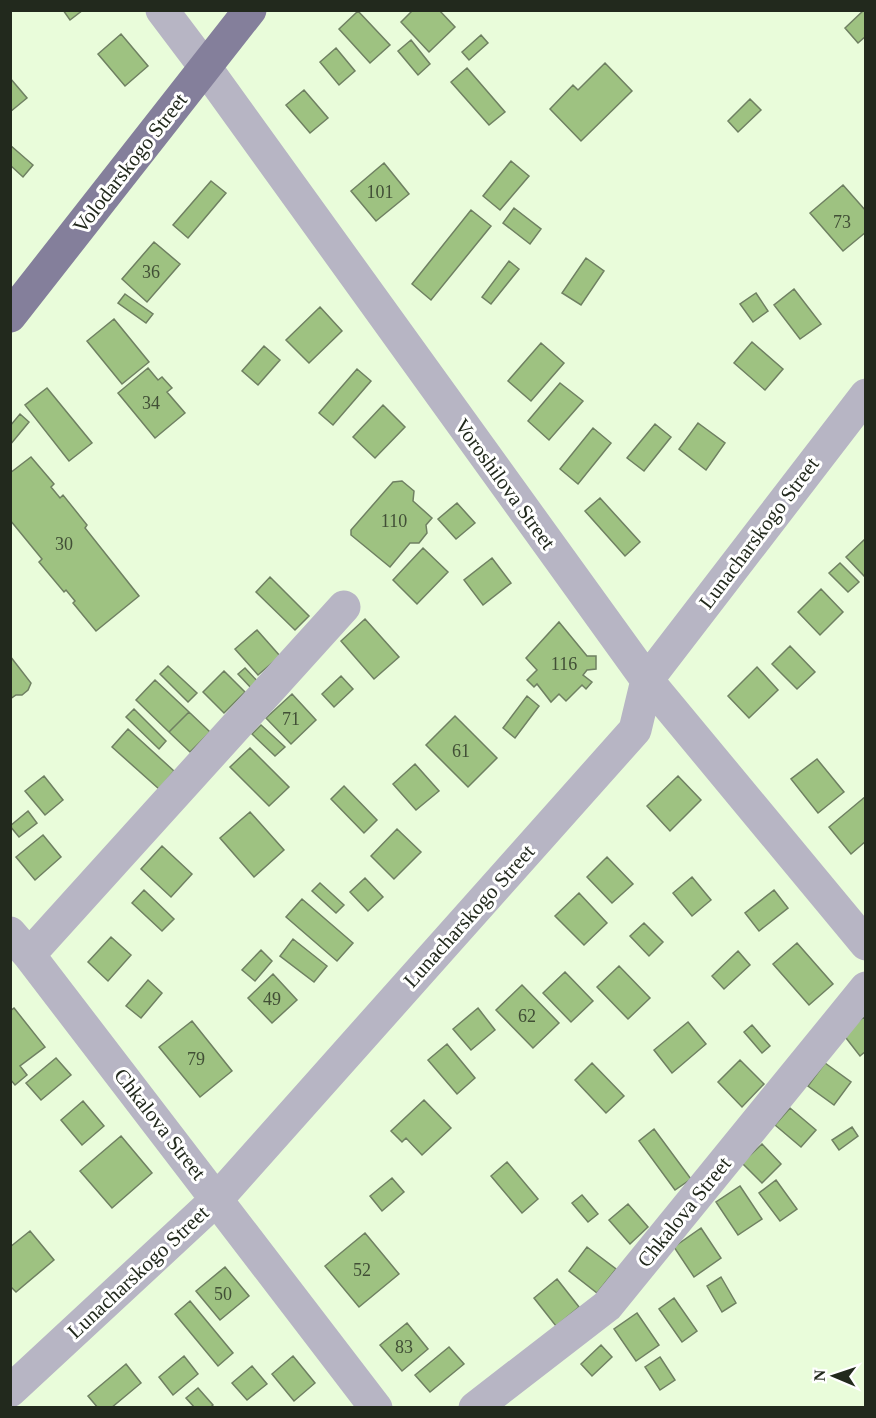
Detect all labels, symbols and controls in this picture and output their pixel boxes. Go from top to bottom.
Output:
street label: Volodarskogo Street [68,88,192,238]
house number: 101 [367,182,394,202]
house number: 73 [833,212,851,232]
house number: 36 [142,262,160,282]
house number: 34 [142,393,160,413]
street label: Voroshilova Street [450,414,560,554]
street label: Lunacharskogo Street [694,452,824,614]
house number: 110 [381,511,407,531]
house number: 30 [55,534,73,554]
house number: 116 [551,654,577,674]
house number: 71 [282,709,300,729]
house number: 61 [452,741,470,761]
street label: Lunacharskogo Street [399,840,539,992]
house number: 49 [263,989,281,1009]
house number: 62 [518,1006,536,1026]
house number: 79 [187,1049,205,1069]
street label: Chkalova Street [109,1064,211,1185]
street label: Chkalova Street [632,1152,736,1272]
street label: Lunacharskogo Street [63,1200,213,1343]
house number: 52 [353,1260,371,1280]
house number: 50 [214,1284,232,1304]
house number: 83 [395,1337,413,1357]
north arrow [804,1346,864,1406]
text: N [811,1369,828,1382]

